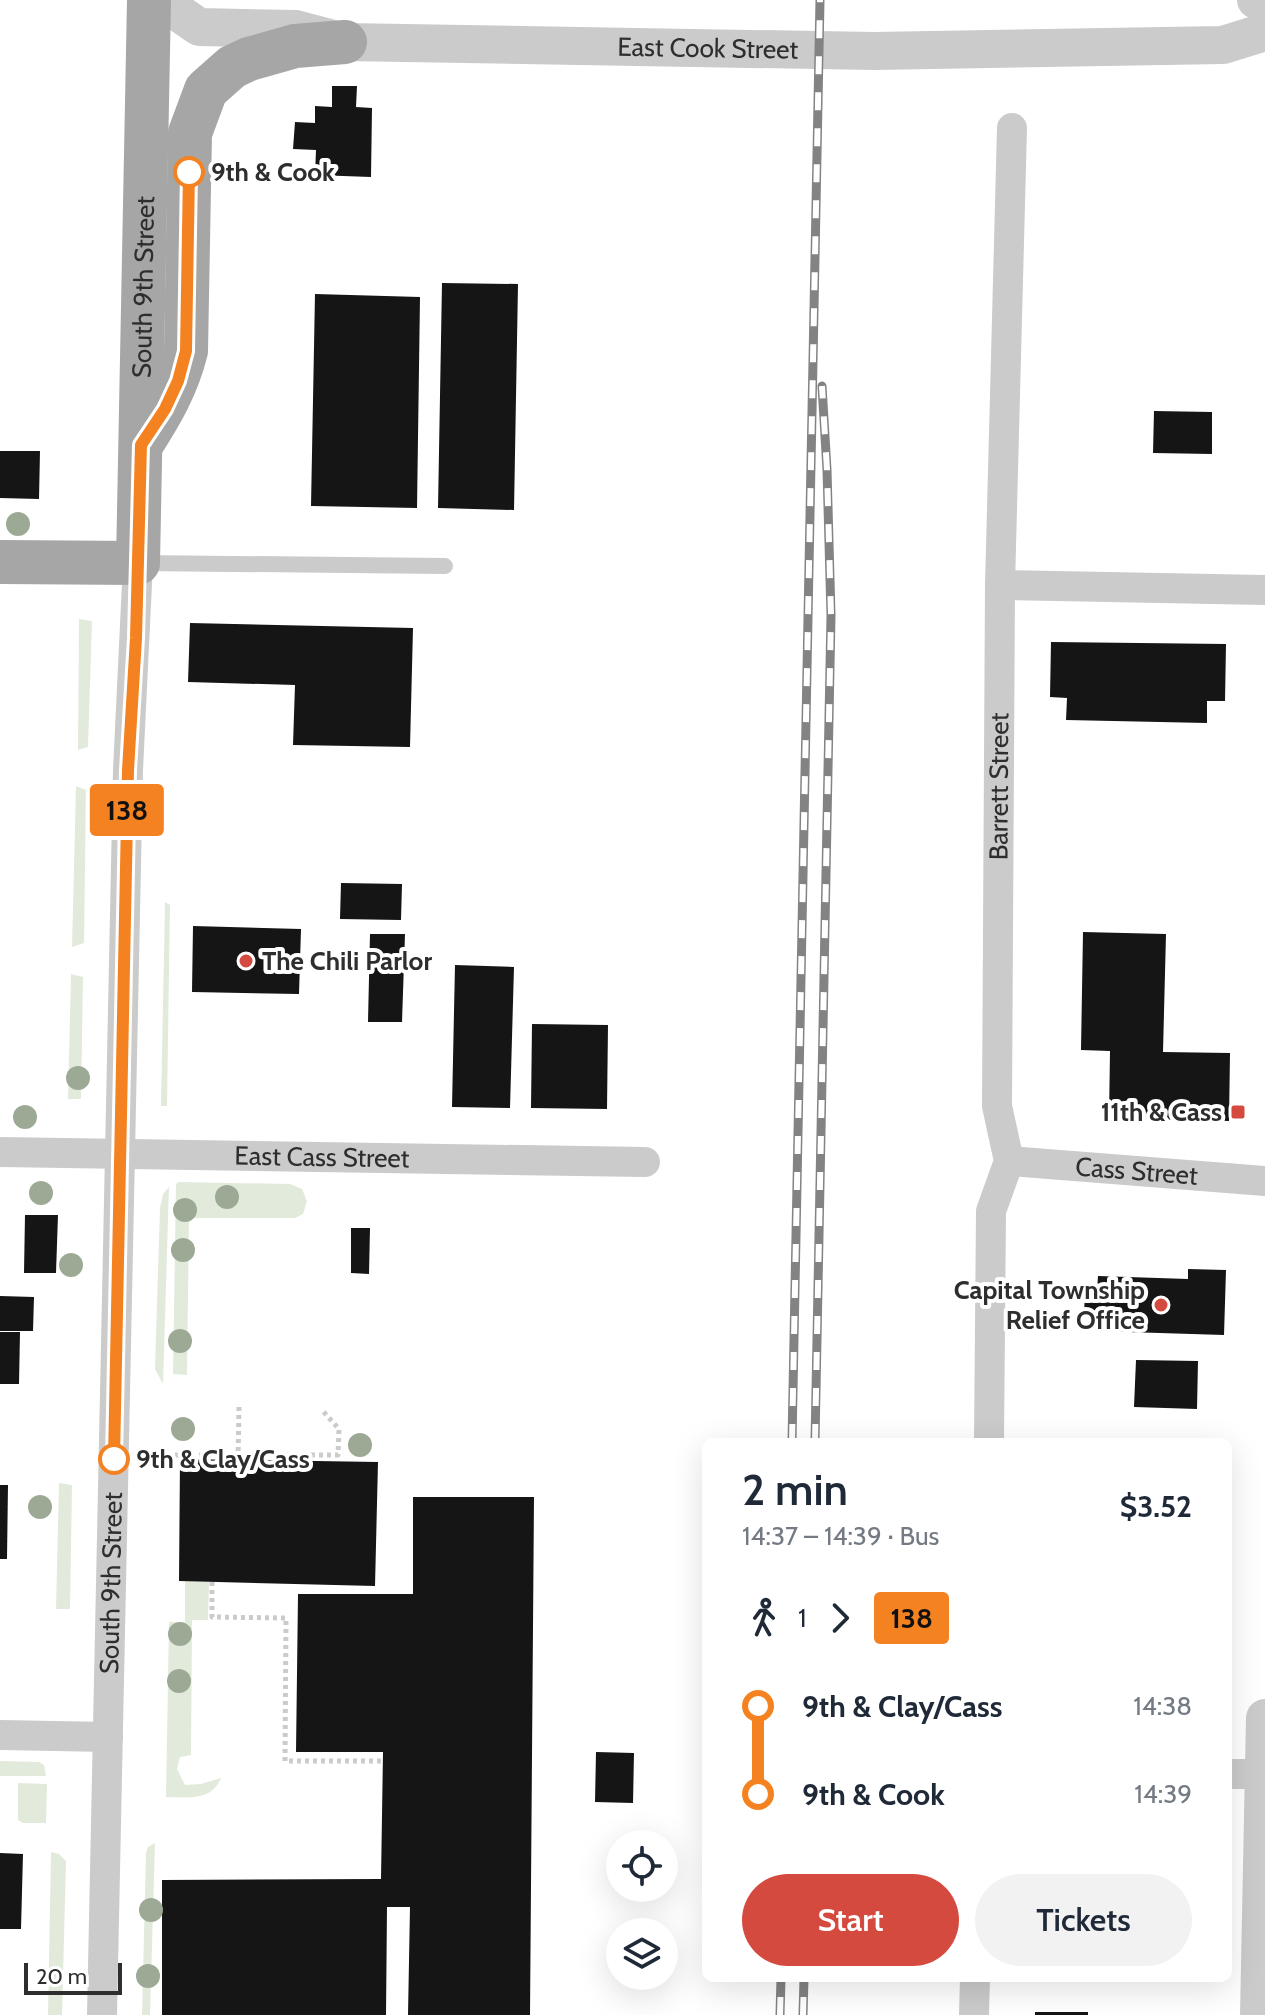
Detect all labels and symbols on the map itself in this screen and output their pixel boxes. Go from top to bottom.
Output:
street label: East Cook Street [617,31,799,66]
place label: 9th & Cook [211,156,335,188]
marker: 9th & Cook [174,157,204,187]
street label: South 9th Street [126,195,161,378]
street label: Barrett Street [982,712,1015,860]
line badge: 138 [81,784,173,836]
place label: The Chili Parlor [262,945,432,977]
marker: The Chili Parlor [237,952,255,970]
place label: 11th & Cass [1101,1096,1222,1128]
marker: 11th & Cass [1229,1103,1247,1121]
street label: East Cass Street [234,1140,410,1174]
street label: Cass Street [1074,1150,1199,1192]
place label: Capital Township Relief Office [954,1274,1145,1336]
marker: Capital Township Relief Office [1152,1296,1170,1314]
place label: 9th & Clay/Cass [136,1443,310,1475]
marker: 9th & Clay/Cass [99,1444,129,1474]
street label: South 9th Street [93,1491,129,1675]
scale bar [24,1959,122,1995]

